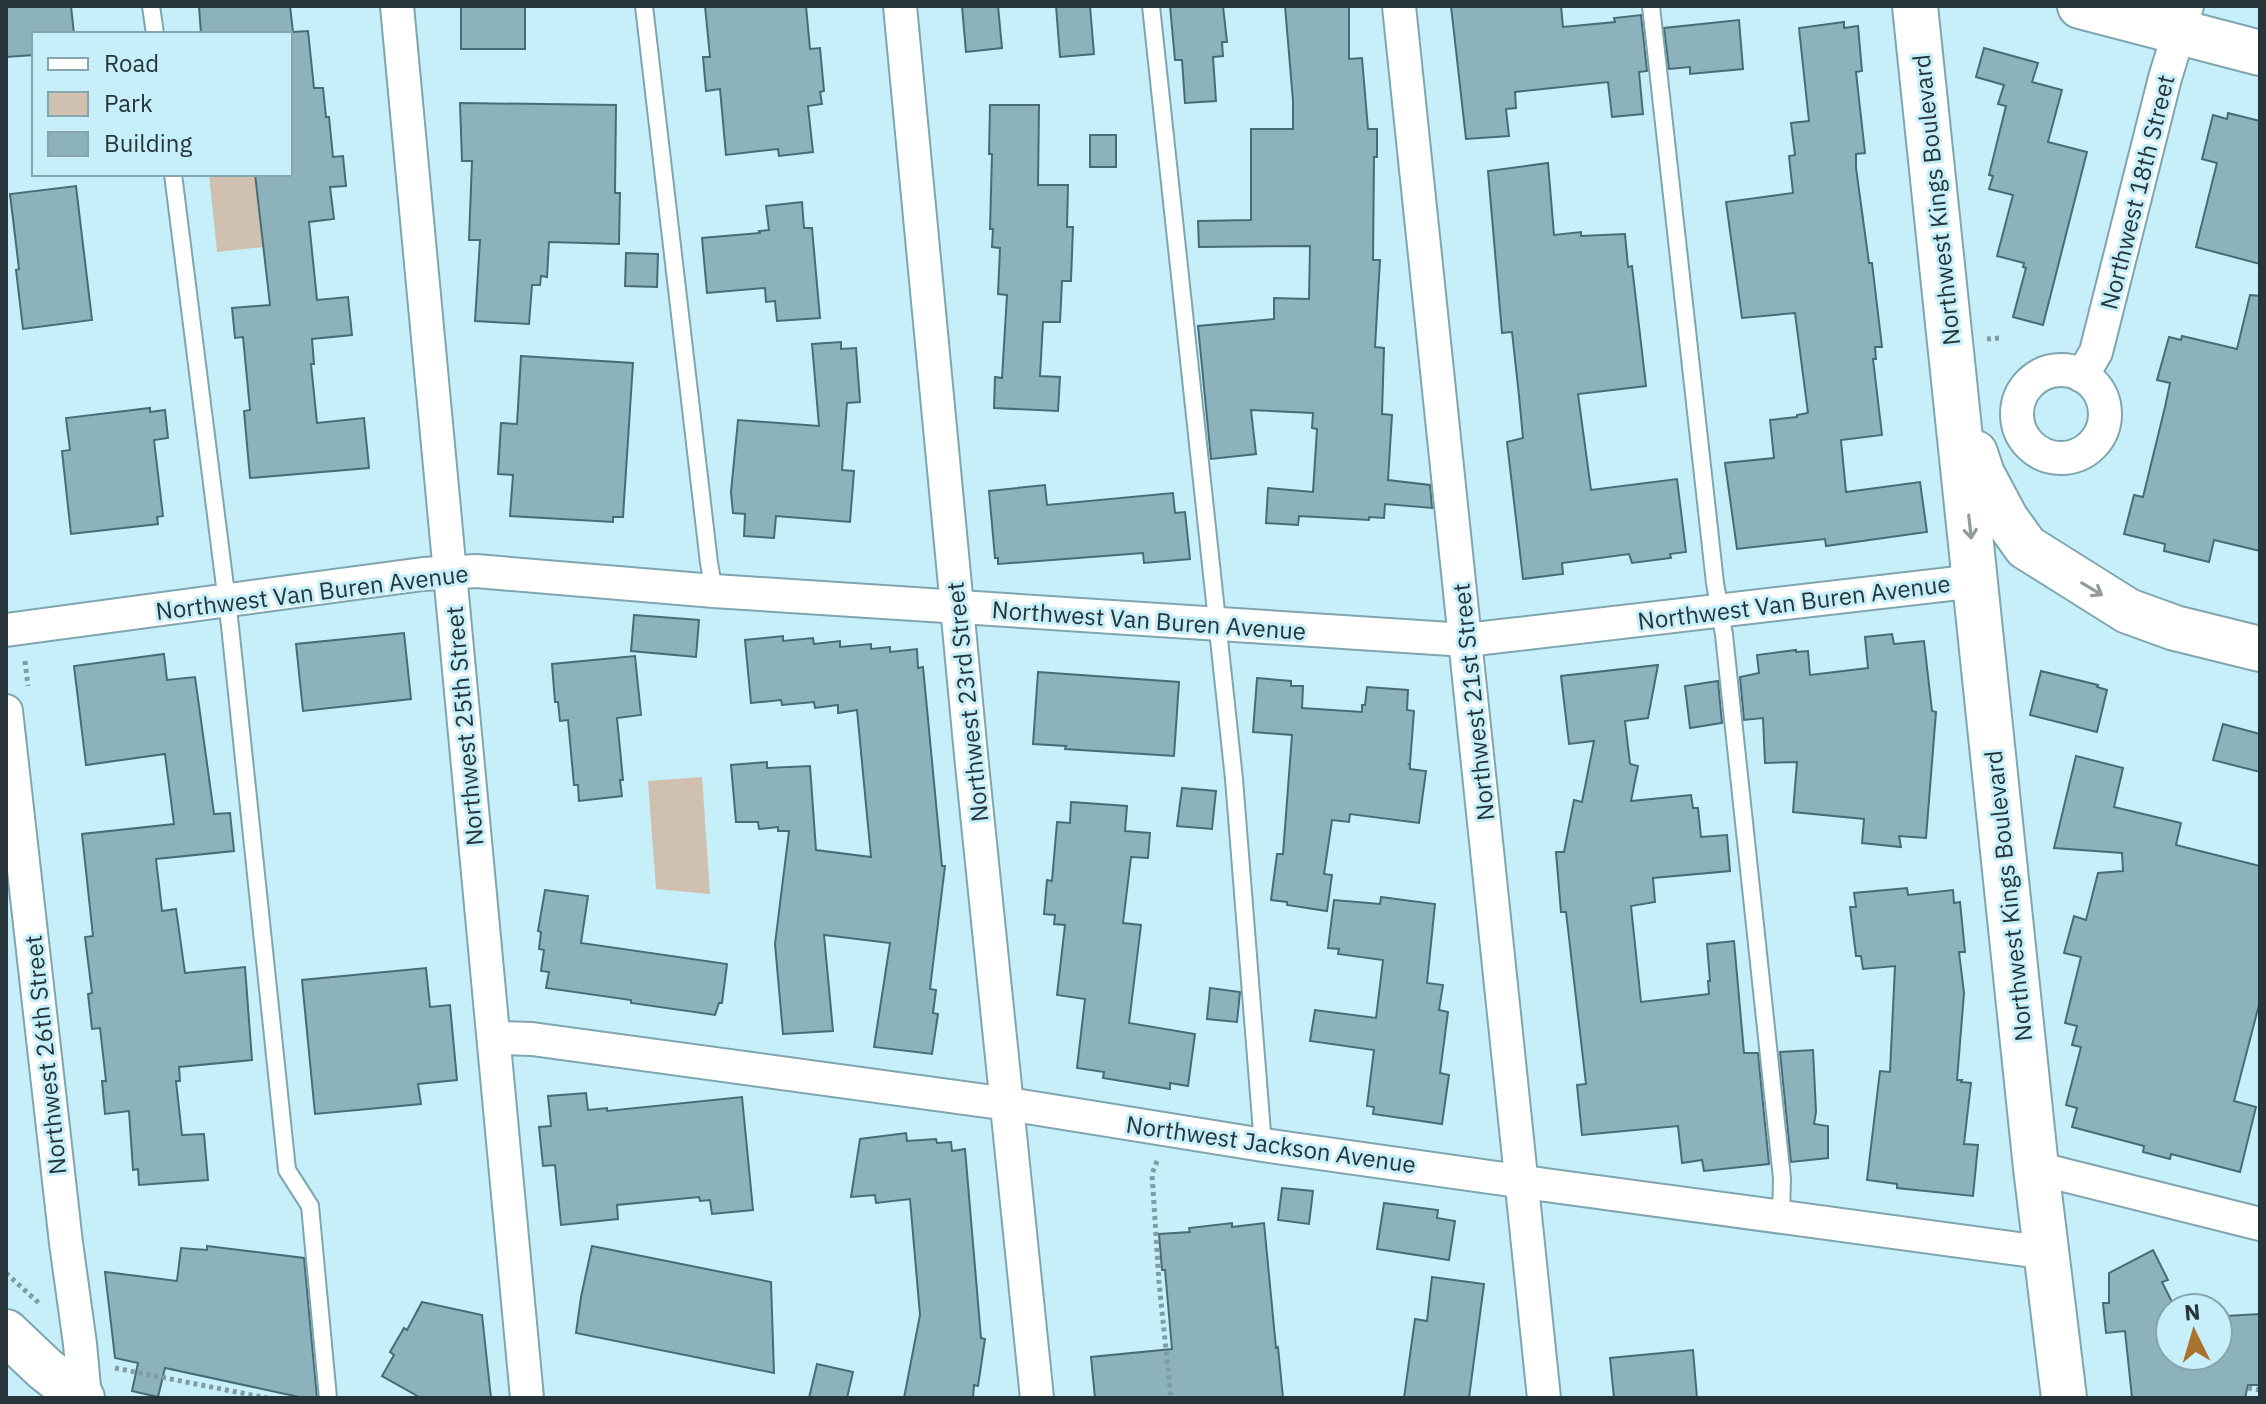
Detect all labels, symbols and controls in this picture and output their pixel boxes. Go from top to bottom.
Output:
legend [32,32,292,176]
text: Road [104,47,159,79]
street label: Northwest Kings Boulevard [1905,53,1967,347]
street label: Northwest 18th Street [2092,71,2182,313]
text: Park [104,87,153,119]
text: Building [104,127,192,159]
one-way arrow [1963,513,1978,539]
street label: Northwest Van Buren Avenue [154,557,470,627]
street label: Northwest Van Buren Avenue [1636,567,1952,637]
street label: Northwest 23rd Street [938,580,996,824]
street label: Northwest 21st Street [1445,582,1501,822]
one-way arrow [2080,582,2103,598]
street label: Northwest Van Buren Avenue [991,593,1307,647]
street label: Northwest 25th Street [438,605,490,847]
street label: Northwest Kings Boulevard [1977,749,2039,1043]
street label: Northwest 26th Street [17,934,73,1176]
street label: Northwest Jackson Avenue [1124,1108,1418,1180]
north arrow [2154,1292,2234,1372]
text: N [2183,1296,2201,1327]

